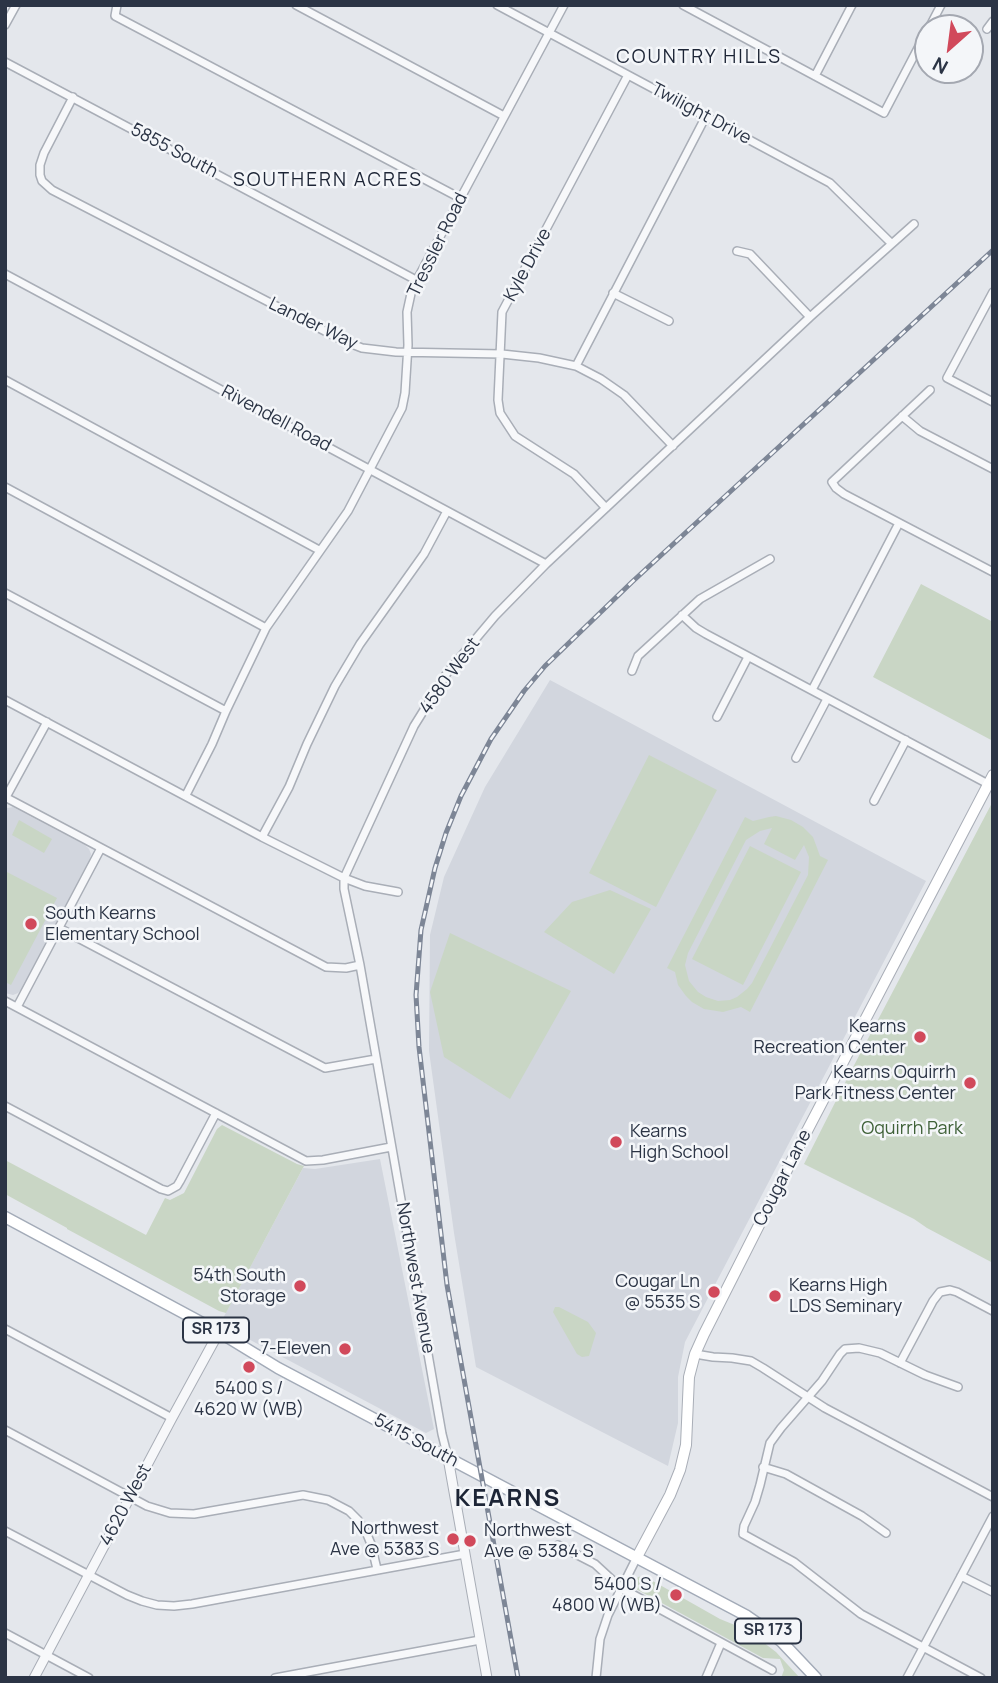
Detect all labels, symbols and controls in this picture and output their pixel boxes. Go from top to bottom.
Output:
north arrow [914,14,984,84]
district label: COUNTRY HILLS [618,47,780,69]
text: N [928,51,952,80]
street label: Twilight Drive [647,79,755,149]
street label: 5855 South [127,119,221,183]
district label: SOUTHERN ACRES [235,170,421,192]
street label: Tressler Road [404,189,472,301]
street label: Kyle Drive [500,225,556,305]
street label: Lander Way [265,293,361,355]
street label: Rivendell Road [217,381,335,457]
street label: 4580 West [415,634,485,718]
place label: South Kearns Elementary School [45,903,200,946]
marker: South Kearns Elementary School [23,916,39,932]
place label: Kearns Recreation Center [753,1016,906,1058]
marker: Kearns Recreation Center [912,1029,928,1045]
place label: Kearns Oquirrh Park Fitness Center [795,1062,956,1104]
marker: Kearns Oquirrh Park Fitness Center [962,1075,978,1091]
park label: Oquirrh Park [861,1118,963,1140]
place label: Kearns High School [630,1121,729,1164]
street label: Cougar Lane [749,1126,817,1230]
marker: Kearns High School [608,1134,624,1150]
street label: Northwest Avenue [391,1201,439,1355]
place label: 54th South Storage [193,1265,286,1308]
place label: Cougar Ln @ 5535 S [615,1271,700,1314]
place label: Kearns High LDS Seminary [789,1275,902,1318]
marker: 54th South Storage [292,1278,308,1294]
marker: Cougar Ln @ 5535 S [706,1284,722,1300]
marker: Kearns High LDS Seminary [767,1288,783,1304]
road number: SR 173 [183,1318,249,1342]
place label: 7-Eleven [260,1338,331,1360]
marker: 7-Eleven [337,1341,353,1357]
marker: 5400 S / 4620 W (WB) [241,1359,257,1375]
place label: 5400 S / 4620 W (WB) [194,1378,304,1420]
street label: 5415 South [370,1410,462,1472]
street label: 4620 West [95,1460,157,1550]
district label: KEARNS [455,1485,561,1513]
place label: Northwest Ave @ 5383 S [330,1518,439,1560]
place label: Northwest Ave @ 5384 S [484,1520,594,1562]
marker: Northwest Ave @ 5383 S [445,1531,461,1547]
marker: Northwest Ave @ 5384 S [462,1533,478,1549]
place label: 5400 S / 4800 W (WB) [552,1574,662,1616]
marker: 5400 S / 4800 W (WB) [668,1587,684,1603]
road number: SR 173 [735,1618,801,1644]

